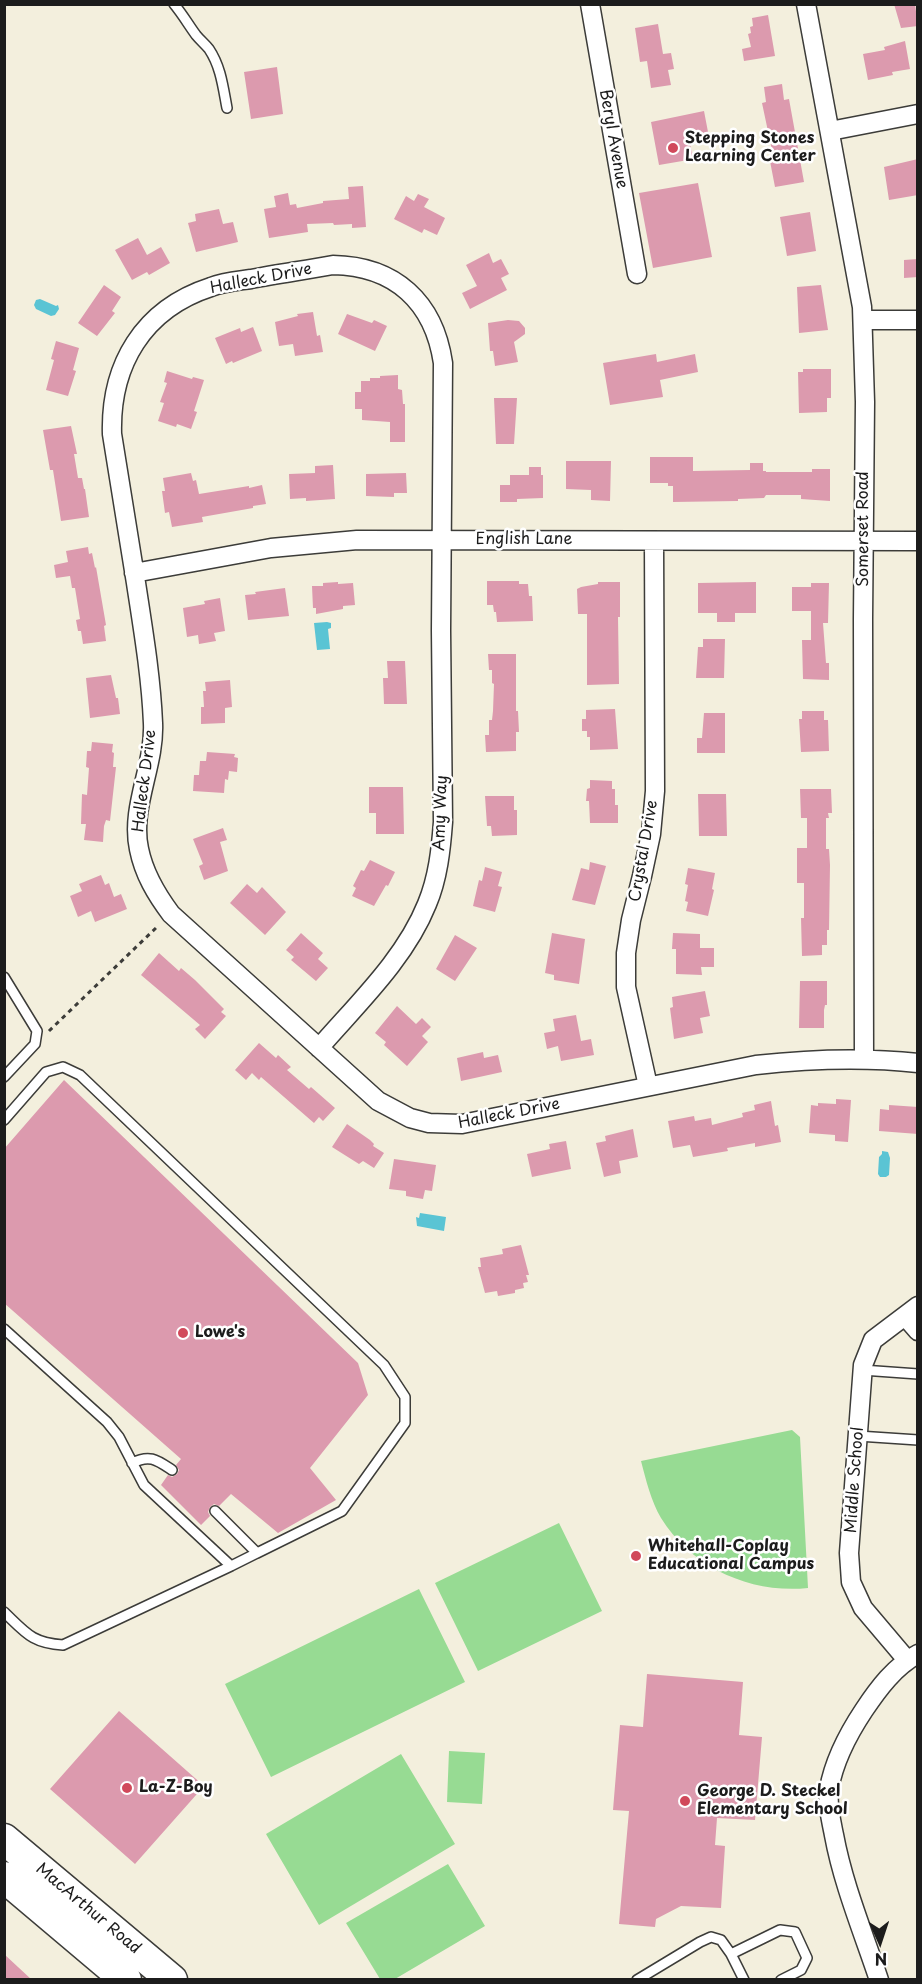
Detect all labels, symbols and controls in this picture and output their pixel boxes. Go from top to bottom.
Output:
street label: Beryl Avenue [595,88,631,190]
place label: Stepping Stones Learning Center [685,129,816,167]
marker: Stepping Stones Learning Center [666,141,680,155]
street label: Halleck Drive [208,260,314,298]
street label: Somerset Road [854,471,874,587]
street label: English Lane [476,530,572,550]
street label: Halleck Drive [129,729,161,833]
street label: Amy Way [430,775,452,851]
street label: Crystal Drive [626,799,662,903]
street label: Halleck Drive [456,1095,562,1133]
place label: Lowe's [195,1323,245,1343]
marker: Lowe's [176,1326,190,1340]
street label: Middle School [842,1426,868,1534]
place label: Whitehall-Coplay Educational Campus [648,1537,814,1575]
marker: Whitehall-Coplay Educational Campus [629,1549,643,1563]
place label: La-Z-Boy [139,1778,212,1798]
marker: La-Z-Boy [120,1781,134,1795]
place label: George D. Steckel Elementary School [697,1782,848,1820]
marker: George D. Steckel Elementary School [678,1794,692,1808]
street label: MacArthur Road [32,1859,144,1959]
north arrow [850,1912,910,1972]
text: N [874,1948,888,1972]

